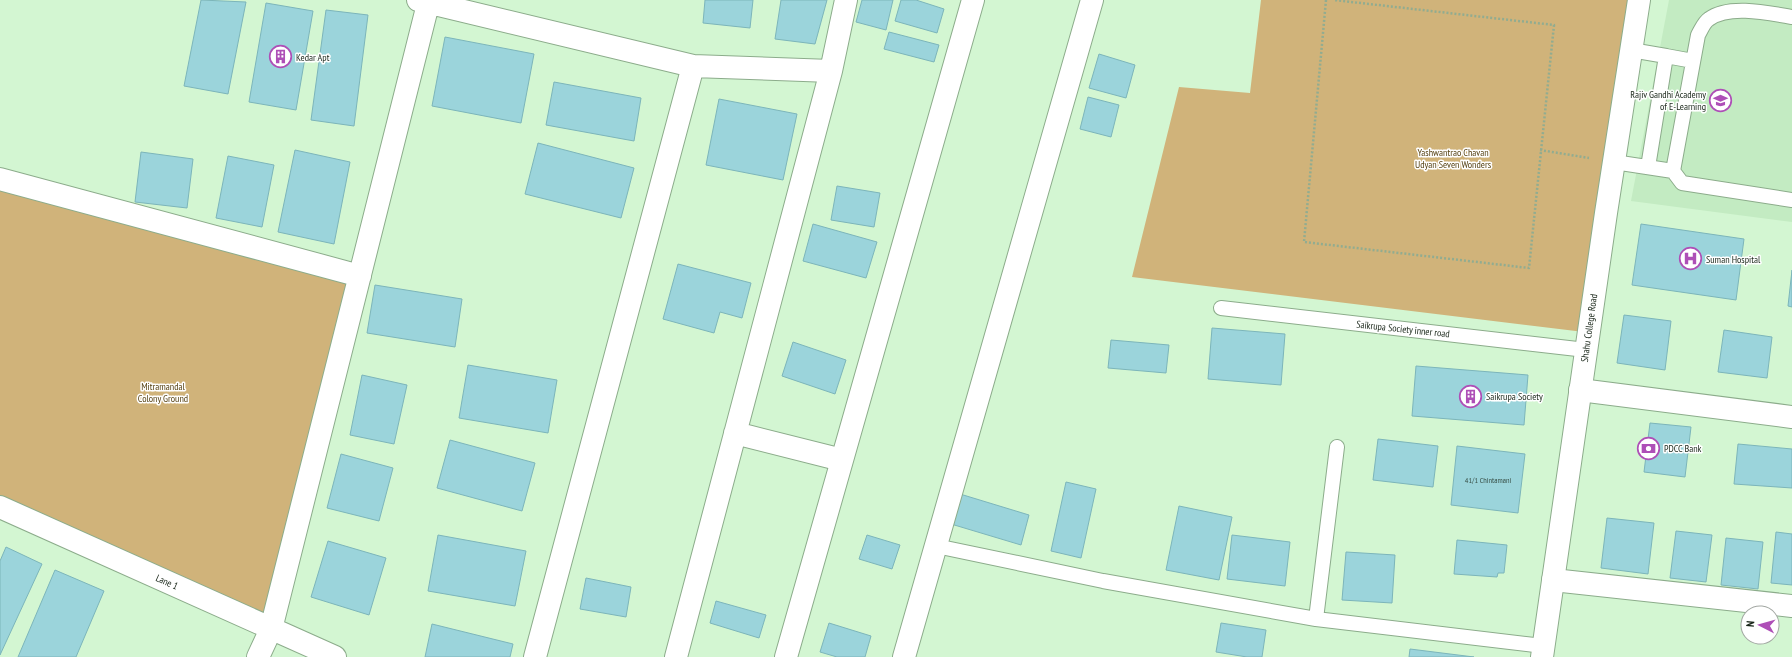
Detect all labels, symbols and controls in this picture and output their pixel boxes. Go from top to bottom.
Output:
building icon: Kedar Apt [268,44,294,70]
place label: Kedar Apt [296,51,330,64]
school or university icon: Rajiv Gandhi Academy of E-Learning [1708,87,1734,113]
place label: Rajiv Gandhi Academy of E-Learning [1630,88,1706,113]
park label: Yashwantrao Chavan Udyan Seven Wonders [1415,146,1492,171]
hospital icon: Suman Hospital [1677,246,1703,272]
place label: Suman Hospital [1706,253,1761,266]
street label: Shahu College Road [1578,293,1600,363]
street label: Saikrupa Society inner road [1356,318,1450,340]
park label: Mitramandal Colony Ground [138,380,188,405]
building icon: Saikrupa Society [1457,383,1483,409]
place label: Saikrupa Society [1486,390,1543,403]
bank icon: PDCC Bank [1636,435,1662,461]
place label: PDCC Bank [1664,442,1702,455]
house number: 41/1 Chintamani [1465,475,1511,485]
street label: Lane 1 [154,571,180,593]
north arrow [1740,605,1780,645]
text: N [1743,620,1757,628]

